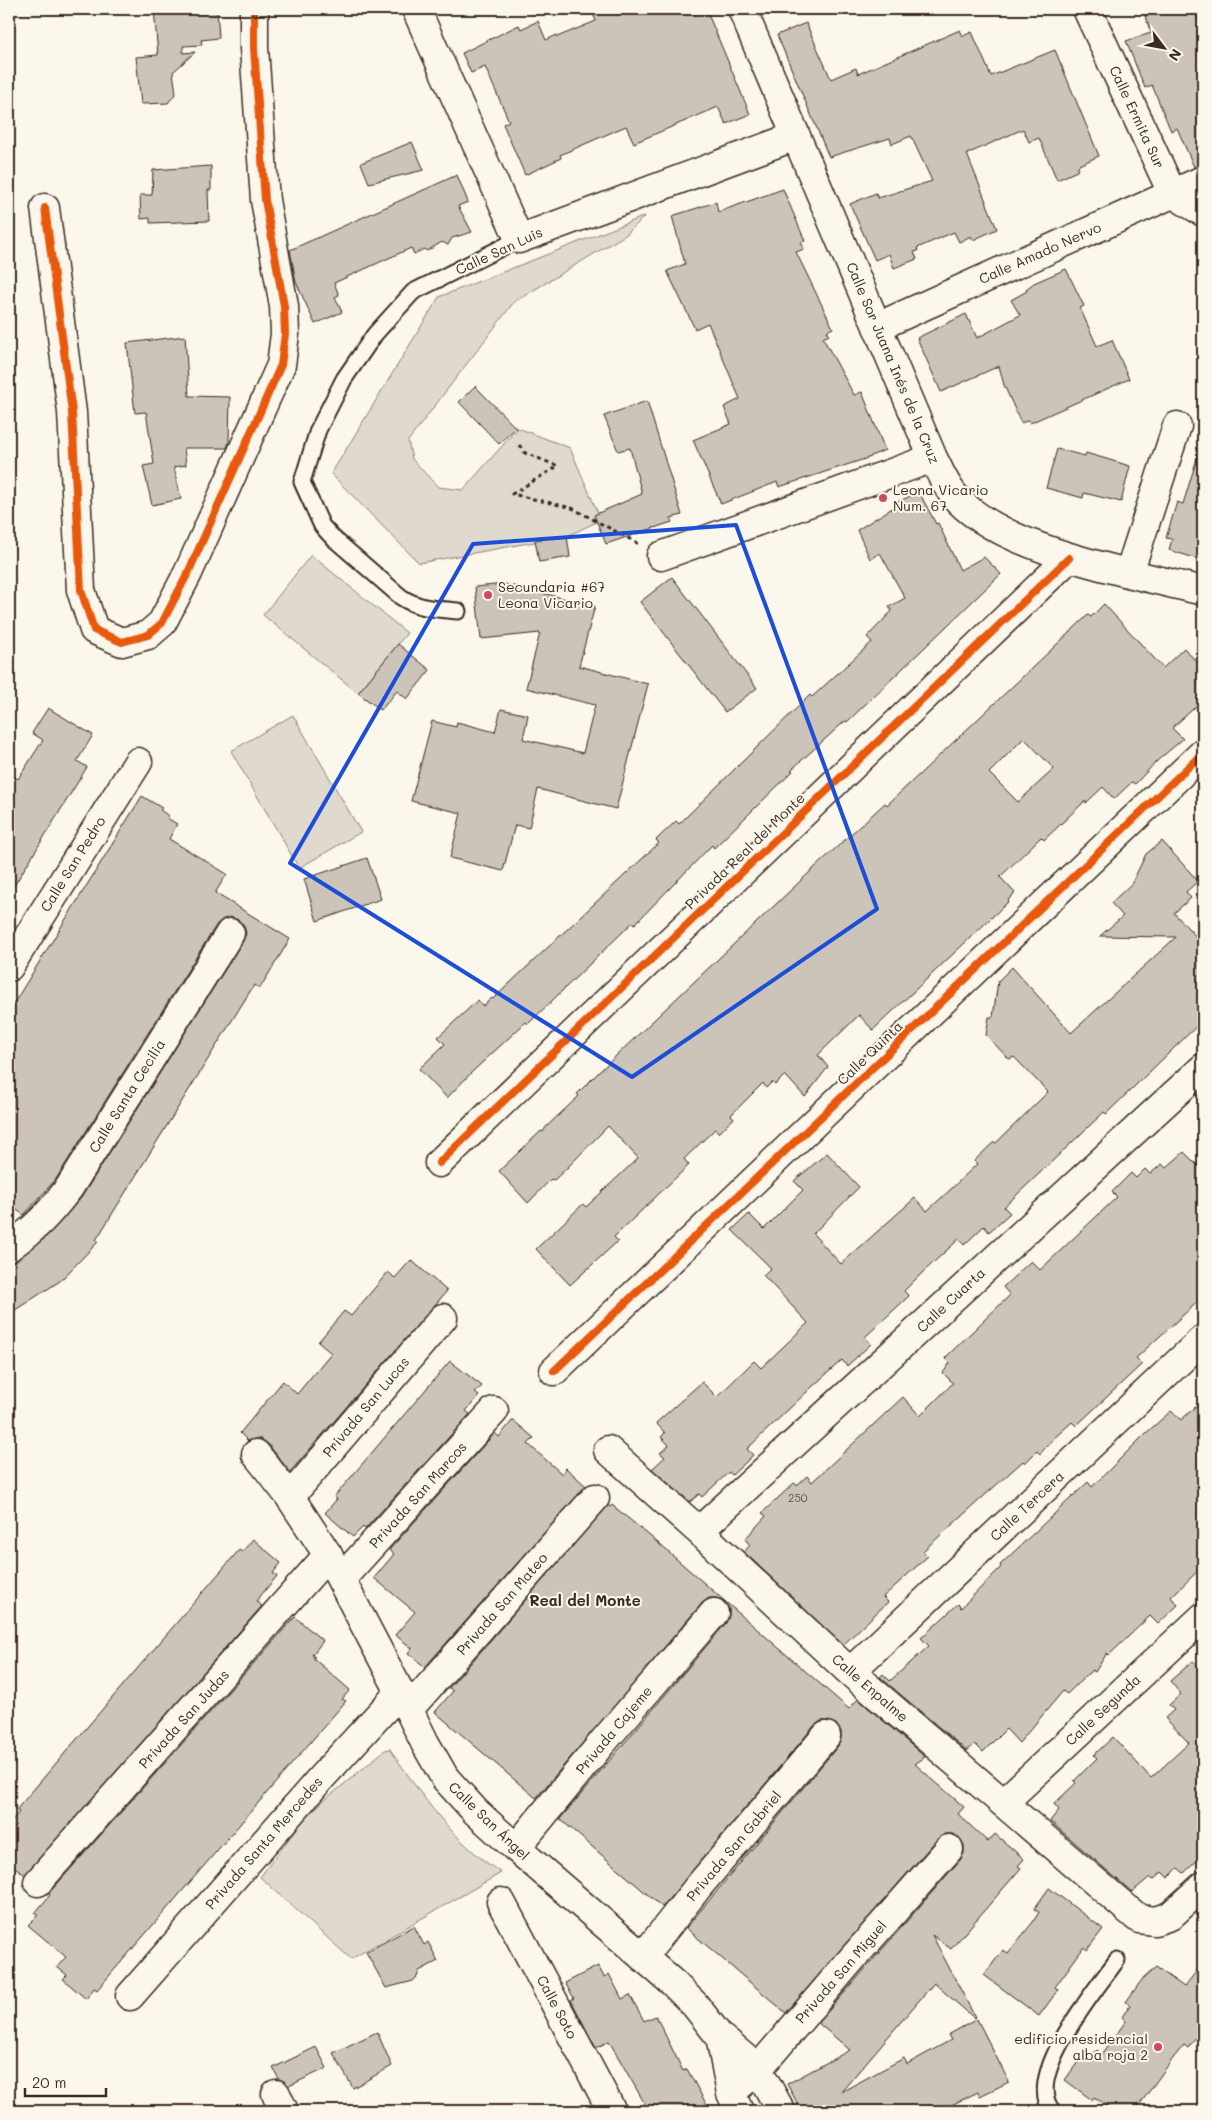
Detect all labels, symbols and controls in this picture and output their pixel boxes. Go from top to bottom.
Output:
north arrow [1140,22,1190,72]
text: N [1165,46,1186,65]
street label: Calle Ermita Sur [1105,62,1170,171]
street label: Calle Amado Nervo [976,217,1104,288]
street label: Calle San Luis [452,222,545,279]
street label: Calle Sor Juana Inés de la Cruz [842,259,945,467]
place label: Leona Vicario Num. 67 [893,480,988,515]
marker: Leona Vicario Num. 67 [877,492,889,504]
place label: Secundaria #67 Leona Vicario [498,577,605,612]
marker: Secundaria #67 Leona Vicario [482,589,494,601]
street label: Privada Real del Monte [681,788,809,913]
street label: Calle San Pedro [36,812,110,915]
street label: Calle Quinta [833,1016,907,1089]
street label: Calle Santa Cecilia [84,1035,169,1156]
street label: Calle Cuarta [912,1263,989,1336]
street label: Privada San Lucas [318,1352,413,1461]
street label: Privada San Marcos [365,1437,471,1552]
street label: Calle Tercera [985,1466,1068,1545]
house number: 250 [788,1490,808,1505]
street label: Privada San Mateo [452,1548,551,1659]
district label: Real del Monte [529,1590,641,1610]
street label: Calle Enpalme [828,1649,913,1726]
street label: Privada San Judas [134,1665,233,1772]
street label: Calle Segunda [1061,1670,1144,1750]
street label: Privada Cajeme [571,1681,656,1778]
street label: Privada Santa Mercedes [201,1772,327,1913]
street label: Calle San Ángel [445,1777,534,1864]
street label: Privada San Gabriel [682,1787,785,1905]
street label: Privada San Miguel [791,1916,891,2027]
street label: Calle Soto [533,1972,582,2042]
place label: edificio residencial alba roja 2 [1014,2029,1148,2064]
marker: edificio residencial alba roja 2 [1152,2041,1164,2053]
scale bar [25,2065,106,2097]
text: 20 m [32,2072,66,2092]

